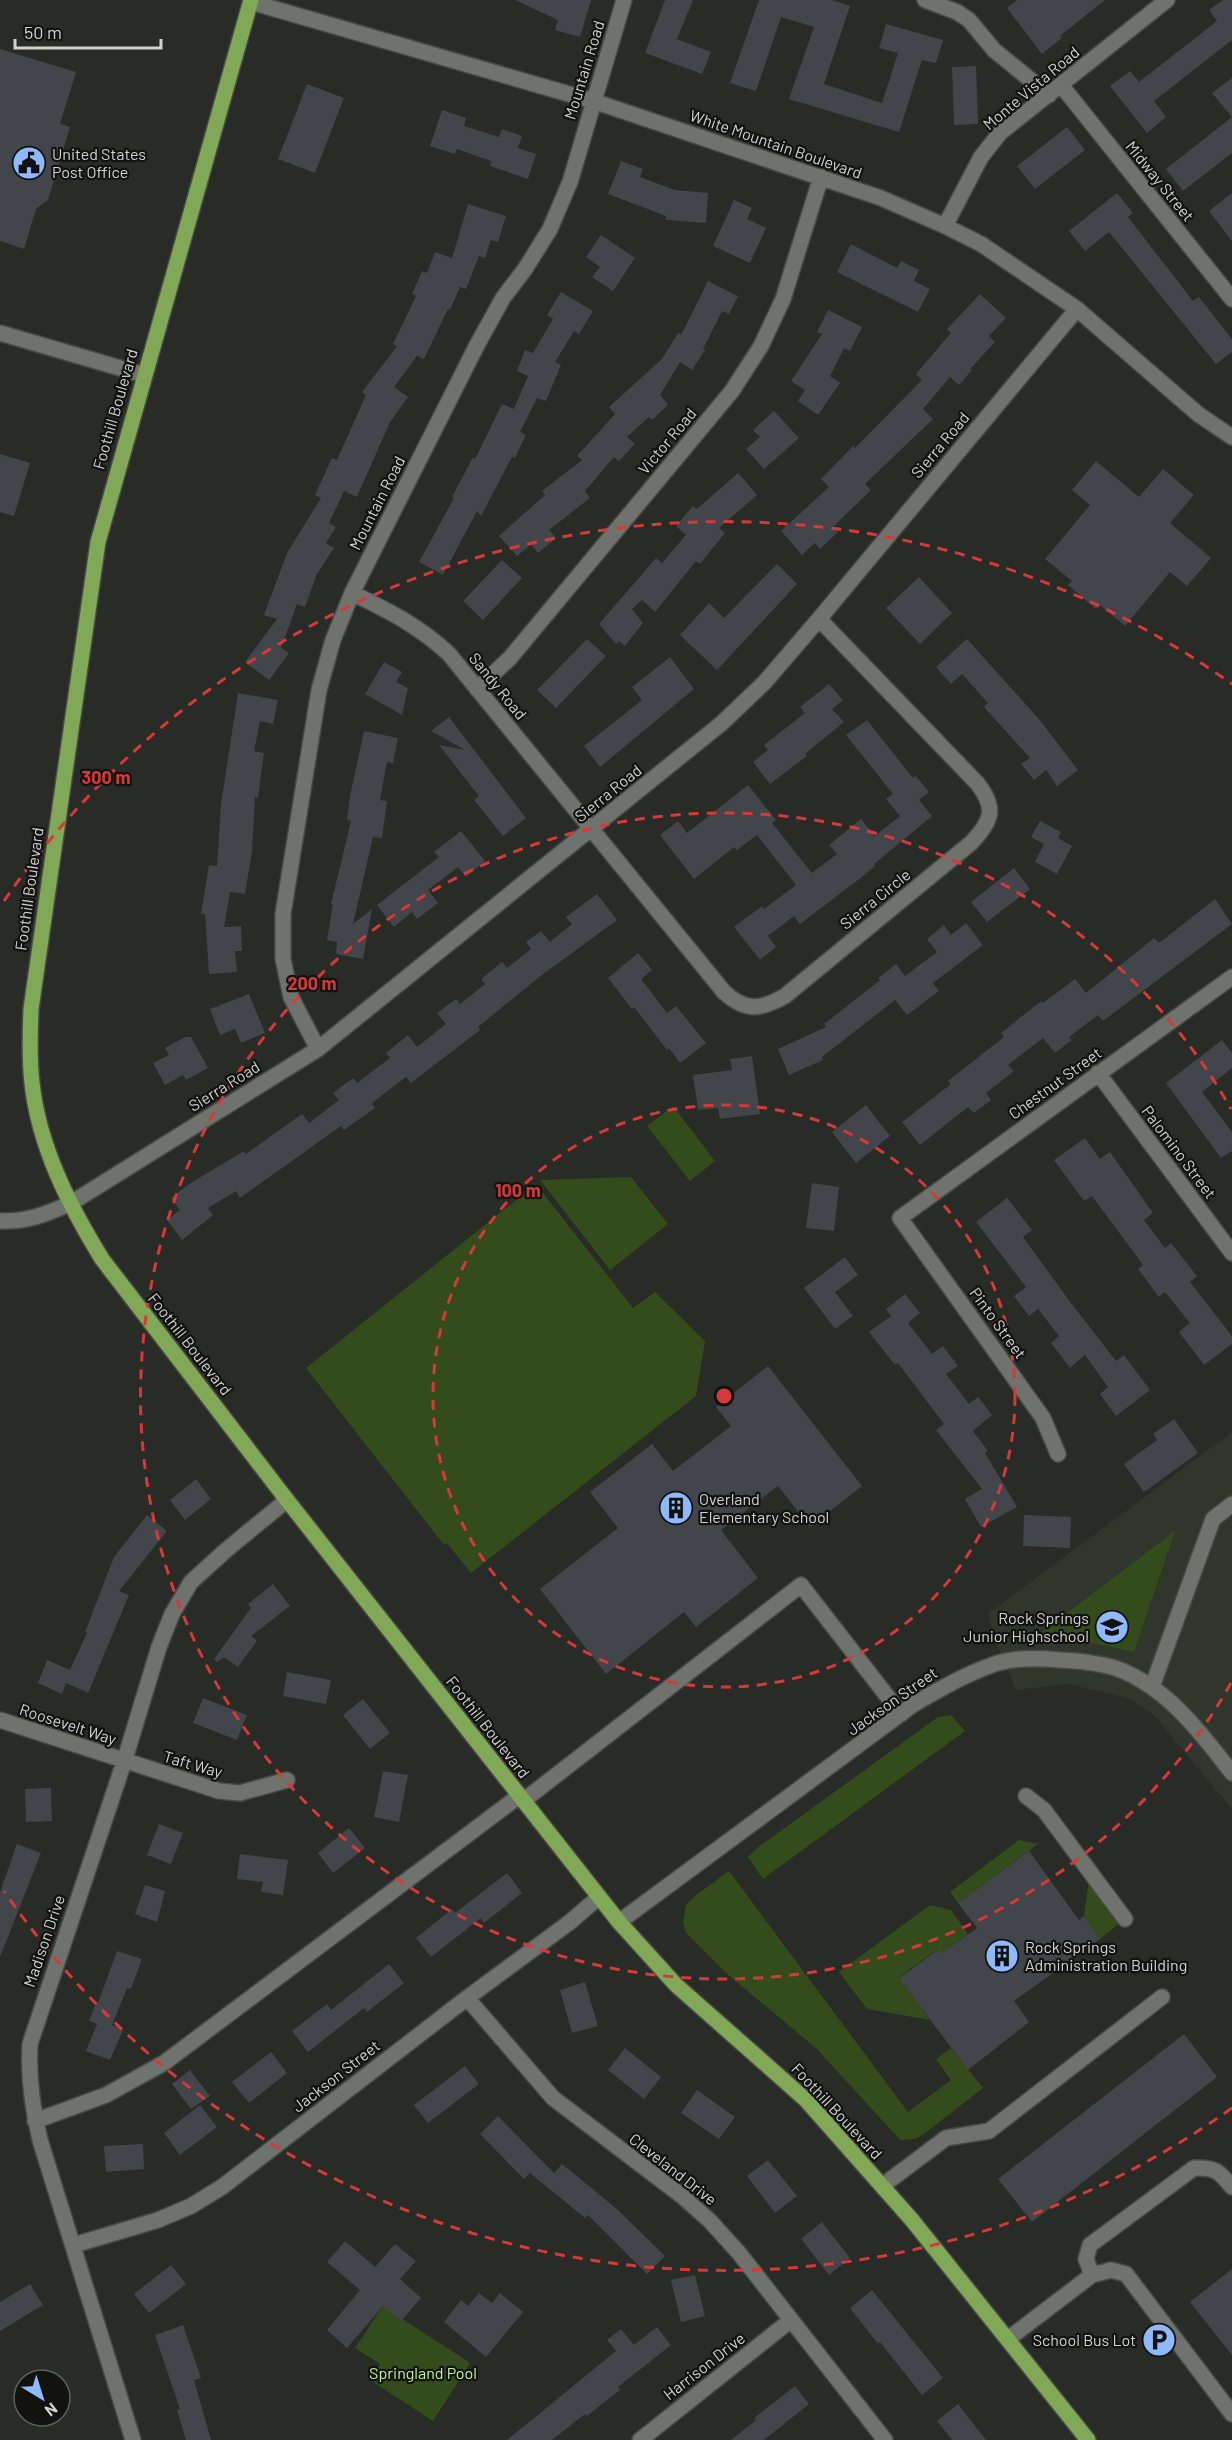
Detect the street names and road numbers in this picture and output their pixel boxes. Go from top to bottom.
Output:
street label: Mountain Road [559,18,608,122]
street label: Monte Vista Road [979,42,1083,133]
street label: White Mountain Boulevard [688,105,865,182]
street label: Midway Street [1122,137,1199,225]
street label: Foothill Boulevard [88,347,141,471]
street label: Victor Road [633,404,700,478]
street label: Sierra Road [907,408,973,482]
street label: Mountain Road [345,453,408,553]
street label: Sandy Road [466,648,531,723]
street label: Sierra Road [570,760,645,825]
street label: Foothill Boulevard [10,826,47,952]
street label: Sierra Circle [836,864,914,933]
street label: Chestnut Street [1005,1043,1105,1123]
street label: Sierra Road [185,1056,263,1115]
street label: Palomino Street [1138,1101,1221,1202]
street label: Pinto Street [966,1283,1031,1362]
street label: Foothill Boulevard [145,1289,236,1399]
street label: Jackson Street [843,1663,940,1739]
street label: Foothill Boulevard [443,1672,534,1782]
street label: Roosevelt Way [17,1699,119,1748]
street label: Taft Way [161,1746,225,1781]
street label: Madison Drive [19,1892,68,1989]
street label: Jackson Street [288,2036,383,2116]
street label: Foothill Boulevard [788,2059,887,2163]
street label: Cleveland Drive [626,2129,721,2209]
street label: Harrison Drive [659,2328,748,2403]

